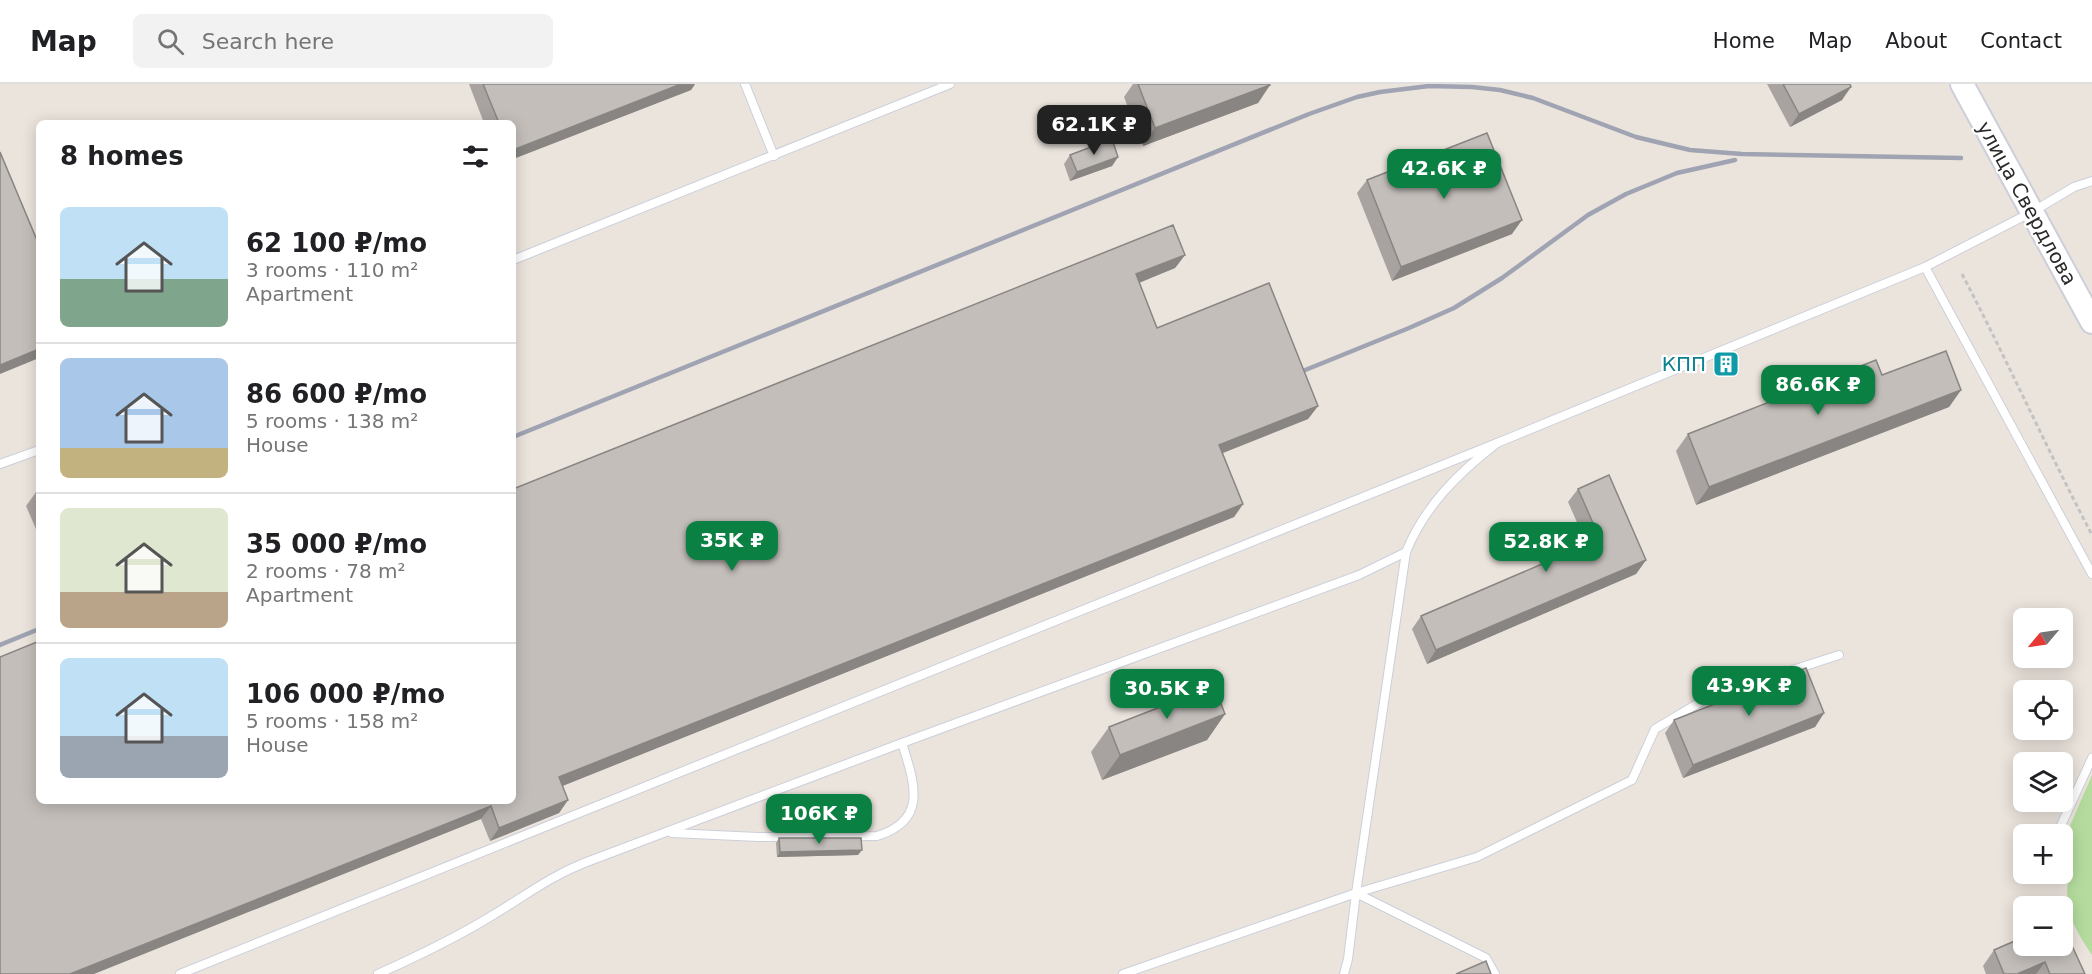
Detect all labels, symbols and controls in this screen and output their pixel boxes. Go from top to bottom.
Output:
search box [133,14,553,68]
text: Map [30,25,97,58]
icon: search [154,25,187,58]
text: Search here [202,29,334,54]
text: Home [1713,29,1775,53]
text: Map [1808,29,1852,53]
text: About [1885,29,1947,53]
text: Contact [1980,29,2062,53]
pin: 62.1K ₽ [1039,105,1149,156]
text: 62.1K ₽ [1051,112,1137,136]
street label: улица Свердлова [1972,117,2082,289]
icon: filters [459,140,492,173]
text: 8 homes [60,141,184,171]
pin: 42.6K ₽ [1389,149,1499,200]
text: 42.6K ₽ [1401,156,1487,180]
text: 62 100 ₽/mo [246,228,427,258]
icon: home [108,231,180,303]
text: 3 rooms · 110 m² [246,258,418,282]
text: Apartment [246,282,353,306]
building icon: КПП [1711,349,1741,379]
place label: КПП [1662,352,1706,376]
pin: 86.6K ₽ [1763,365,1873,416]
text: 86.6K ₽ [1775,372,1861,396]
text: 86 600 ₽/mo [246,379,427,409]
icon: home [108,382,180,454]
text: 5 rooms · 138 m² [246,409,418,433]
text: House [246,433,309,457]
pin: 35K ₽ [690,521,774,572]
pin: 52.8K ₽ [1491,522,1601,573]
text: 35K ₽ [700,528,764,552]
text: 35 000 ₽/mo [246,529,427,559]
text: 52.8K ₽ [1503,529,1589,553]
icon: home [108,532,180,604]
text: 2 rooms · 78 m² [246,559,406,583]
text: Apartment [246,583,353,607]
north arrow [2013,608,2073,668]
map controls [2013,608,2073,956]
pin: 43.9K ₽ [1694,666,1804,717]
pin: 30.5K ₽ [1112,669,1222,720]
text: 43.9K ₽ [1706,673,1792,697]
text: 30.5K ₽ [1124,676,1210,700]
text: 106 000 ₽/mo [246,679,445,709]
button: locate [2013,680,2073,740]
icon: home [108,682,180,754]
text: 5 rooms · 158 m² [246,709,418,733]
text: House [246,733,309,757]
button: layers [2013,752,2073,812]
pin: 106K ₽ [770,794,868,845]
text: 106K ₽ [780,801,858,825]
button: + [2013,824,2073,884]
button: − [2013,896,2073,956]

